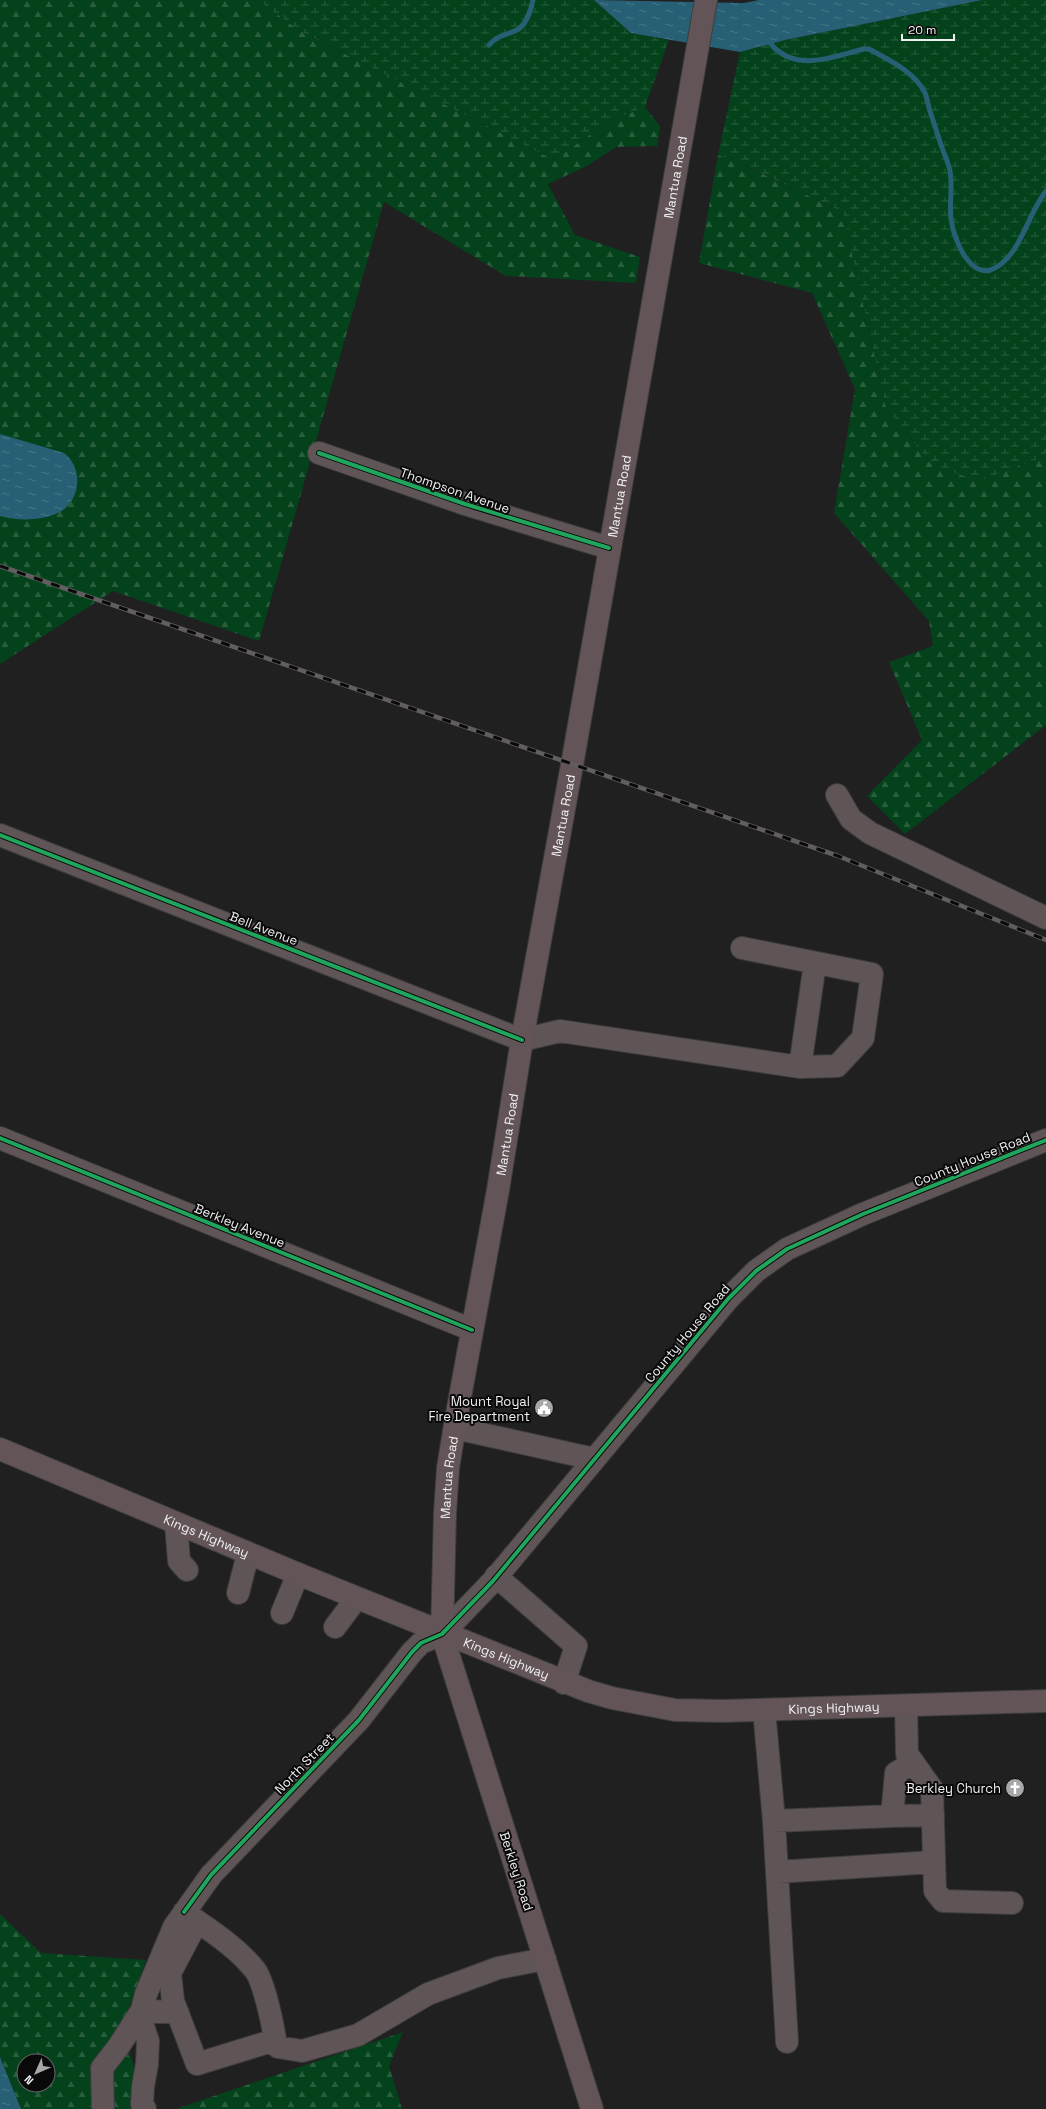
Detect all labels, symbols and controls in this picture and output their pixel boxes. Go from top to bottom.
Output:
scale bar [902,16,954,42]
text: 20 m [908,22,936,38]
street label: Mantua Road [660,135,691,220]
street label: Mantua Road [604,454,635,539]
street label: Thompson Avenue [398,464,512,517]
street label: Mantua Road [548,773,579,858]
street label: Bell Avenue [227,908,300,949]
street label: Mantua Road [492,1092,522,1177]
street label: County House Road [912,1128,1033,1191]
street label: Berkley Avenue [192,1200,288,1251]
street label: County House Road [641,1280,734,1386]
place label: Mount Royal Fire Department [428,1393,530,1425]
public building icon: Mount Royal Fire Department [533,1397,555,1419]
street label: Mantua Road [437,1435,462,1519]
street label: Kings Highway [161,1511,252,1562]
street label: Kings Highway [461,1634,552,1684]
street label: Kings Highway [788,1698,880,1718]
street label: North Street [271,1729,338,1798]
church icon: Berkley Church [1004,1777,1026,1799]
place label: Berkley Church [906,1780,1001,1797]
street label: Berkley Road [496,1829,537,1913]
north arrow [16,2053,56,2093]
text: N [21,2073,36,2088]

